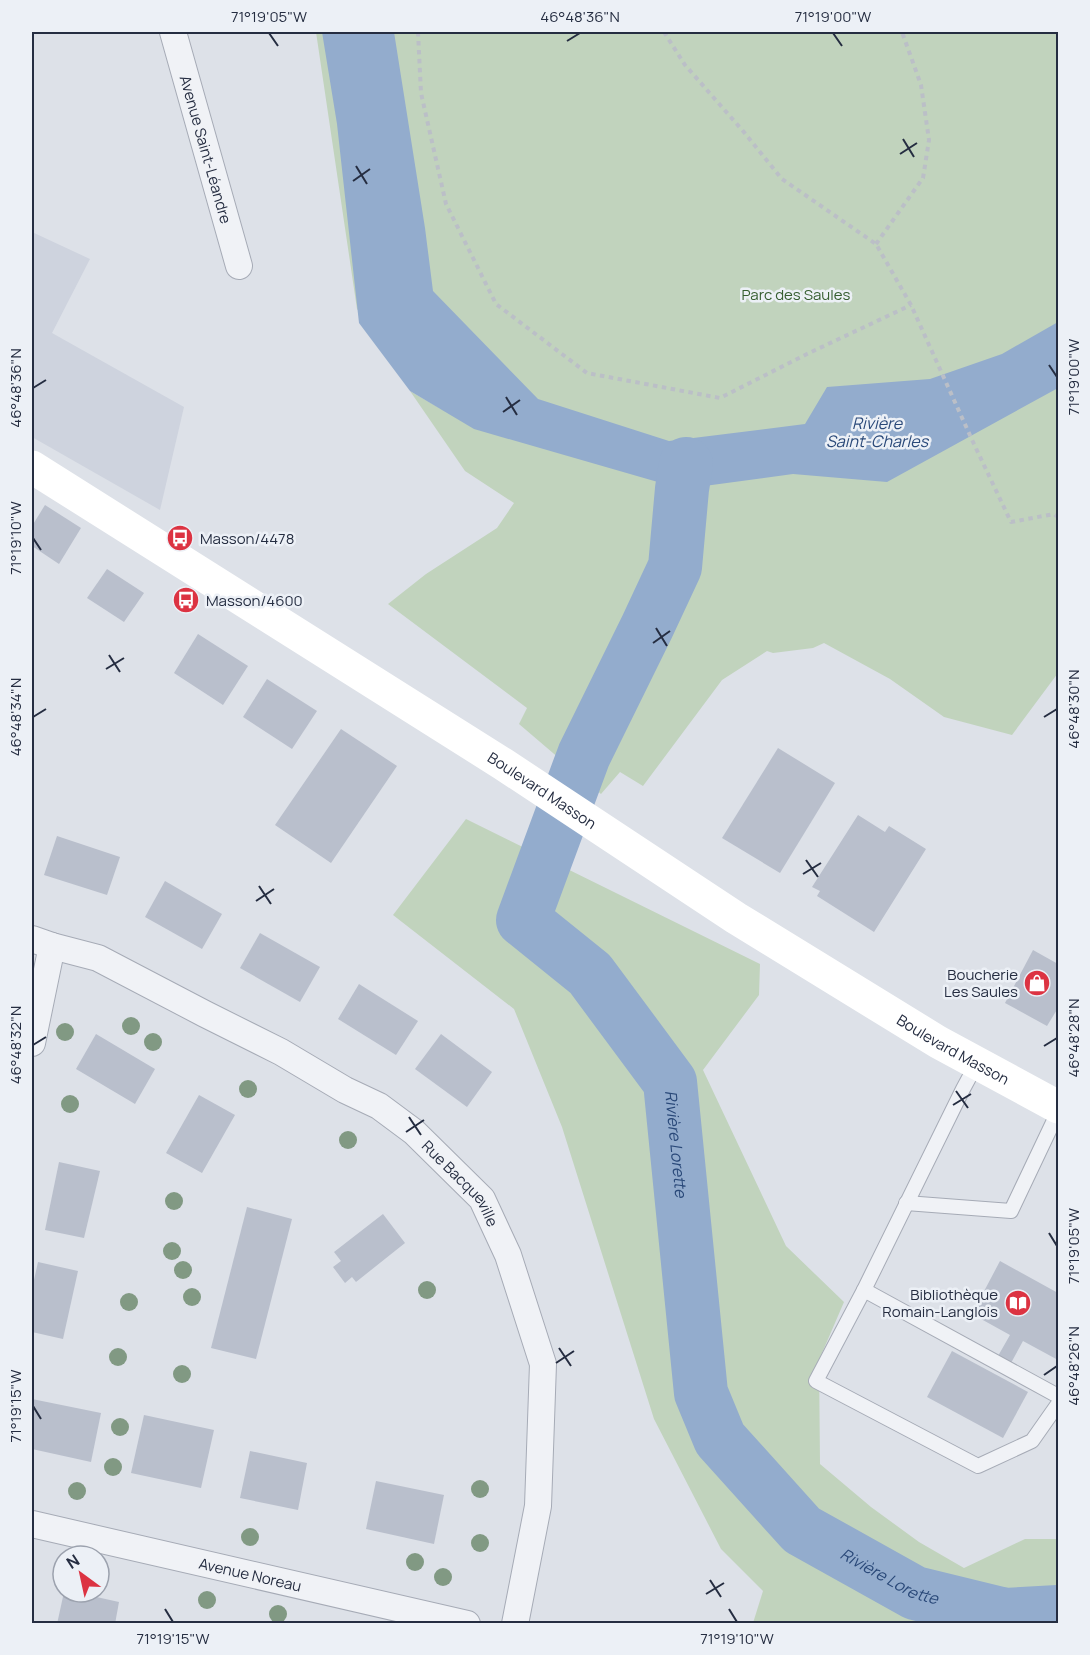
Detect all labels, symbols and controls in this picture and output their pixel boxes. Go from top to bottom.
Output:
text: 71°19'05"W [231,6,307,27]
text: 46°48'36"N [540,6,620,27]
text: 71°19'00"W [795,6,871,27]
street label: Avenue Saint-Léandre [175,73,237,226]
park label: Parc des Saules [742,284,851,305]
text: 71°19'00"W [1063,339,1084,415]
text: 46°48'36"N [5,348,26,428]
water label: Rivière Saint-Charles [826,412,930,452]
text: 71°19'10"W [5,501,26,575]
bus stop icon: Masson/4478 [165,523,195,553]
place label: Masson/4478 [200,528,294,549]
bus stop icon: Masson/4600 [171,585,201,615]
place label: Masson/4600 [206,590,303,611]
text: 46°48'30"N [1063,669,1084,749]
text: 46°48'34"N [5,678,26,756]
street label: Boulevard Masson [484,747,601,834]
place label: Boucherie Les Saules [944,964,1018,1002]
shop icon: Boucherie Les Saules [1022,968,1052,998]
text: 46°48'28"N [1063,998,1084,1078]
text: 46°48'32"N [5,1006,26,1084]
street label: Boulevard Masson [893,1009,1013,1089]
water label: Rivière Lorette [660,1089,693,1200]
street label: Rue Bacqueville [418,1135,504,1230]
text: 71°19'05"W [1063,1208,1084,1284]
place label: Bibliothèque Romain-Langlois [882,1284,998,1322]
library icon: Bibliothèque Romain-Langlois [1003,1288,1033,1318]
text: 46°48'26"N [1063,1326,1084,1406]
text: 71°19'15"W [5,1370,26,1442]
water label: Rivière Lorette [837,1543,942,1610]
north arrow [51,1544,111,1604]
text: N [62,1549,84,1574]
street label: Avenue Noreau [197,1552,304,1596]
text: 71°19'15"W [137,1628,209,1649]
text: 71°19'10"W [700,1628,774,1649]

